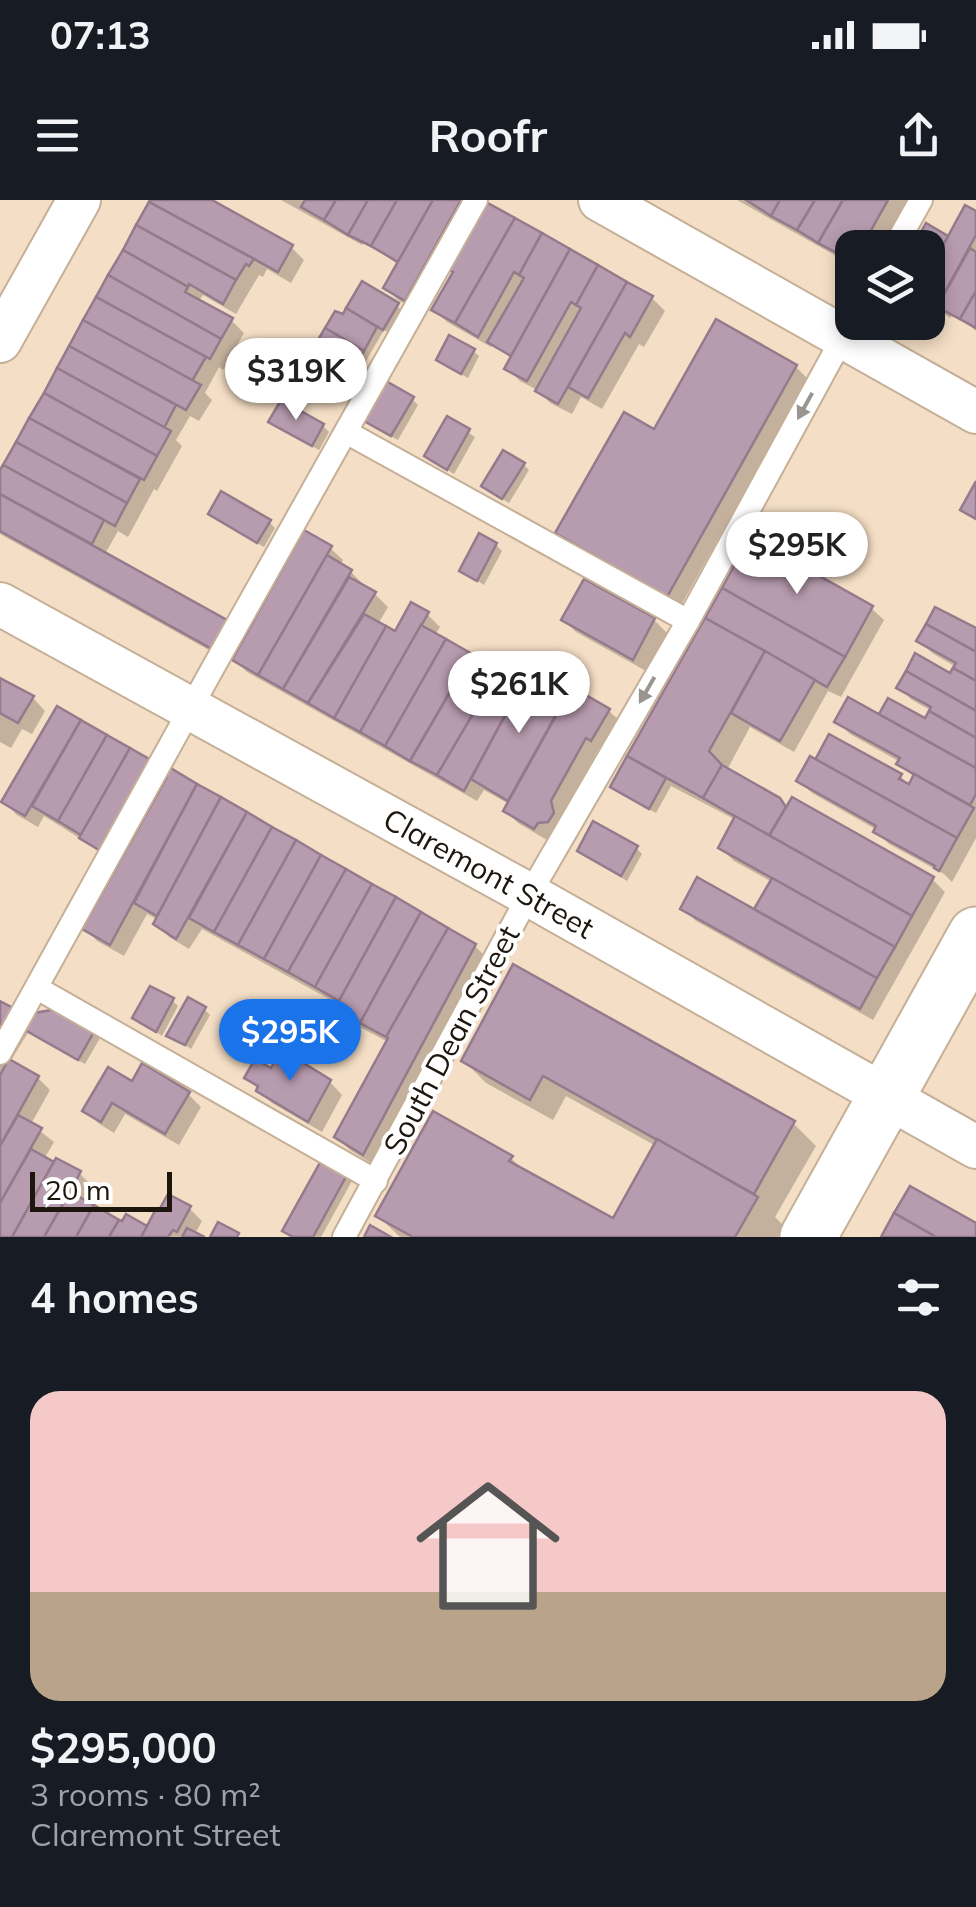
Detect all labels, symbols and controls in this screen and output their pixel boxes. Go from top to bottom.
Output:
text: 07:13 [50,11,151,59]
text: Roofr [429,107,547,163]
icon: menu [30,108,85,163]
icon: share [891,108,946,163]
map controls [835,230,945,340]
button: layers [835,230,945,340]
pin: $319K [226,338,366,423]
text: $319K [247,350,345,390]
one-way arrow [797,392,815,420]
pin: $295K [727,512,867,597]
text: $295K [748,524,846,564]
pin: $261K [449,651,589,736]
text: $261K [470,663,568,703]
one-way arrow [639,676,657,704]
street label: Claremont Street [377,799,601,947]
street label: South Dean Street [375,919,527,1161]
pin: $295K [220,999,360,1084]
text: $295K [241,1011,339,1051]
scale bar [30,1167,172,1211]
text: 20 m [45,1172,111,1207]
icon: filters [891,1270,946,1325]
text: 4 homes [30,1271,199,1324]
icon: home [398,1456,578,1636]
text: $295,000 [30,1721,217,1774]
text: 3 rooms · 80 m² [30,1774,261,1814]
text: Claremont Street [30,1814,281,1854]

